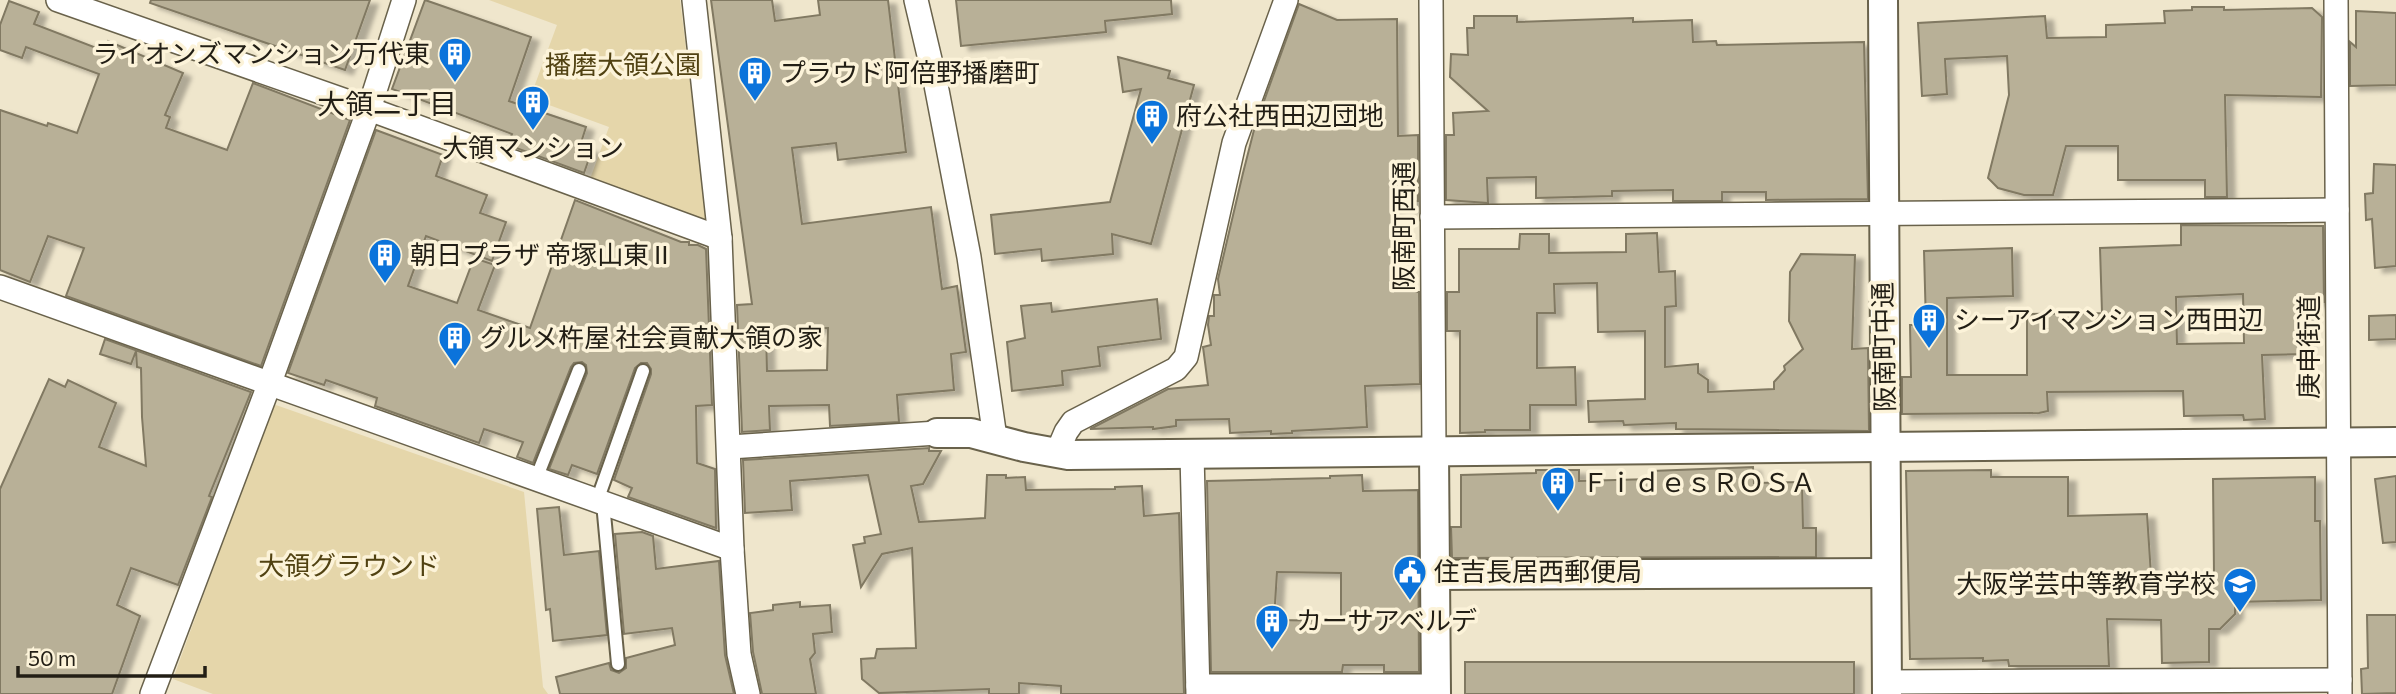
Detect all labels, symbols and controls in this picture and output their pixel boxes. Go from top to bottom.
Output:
building icon: ライオンズマンション万代東 [436,35,474,84]
place label: ライオンズマンション万代東 [93,37,430,68]
park label: 播磨大領公園 [545,48,701,79]
building icon: プラウド阿倍野播磨町 [736,54,774,103]
place label: プラウド阿倍野播磨町 [780,56,1040,87]
building icon: 大領マンション [514,83,552,132]
district label: 大領二丁目 [317,86,457,120]
building icon: 府公社西田辺団地 [1133,97,1171,146]
place label: 府公社西田辺団地 [1176,99,1384,130]
place label: 大領マンション [442,131,624,162]
street label: 阪南町西通 [1387,161,1418,291]
building icon: 朝日プラザ 帝塚山東 II [366,236,404,285]
place label: 朝日プラザ 帝塚山東 II [410,238,669,269]
street label: 阪南町中通 [1866,282,1899,412]
street label: 庚申街道 [2292,295,2323,399]
building icon: シーアイマンション西田辺 [1910,301,1948,350]
place label: シーアイマンション西田辺 [1954,303,2264,334]
building icon: グルメ杵屋 社会貢献大領の家 [436,319,474,368]
place label: グルメ杵屋 社会貢献大領の家 [480,321,823,352]
building icon: ＦｉｄｅｓＲＯＳＡ [1539,464,1577,513]
place label: ＦｉｄｅｓＲＯＳＡ [1582,466,1816,497]
park label: 大領グラウンド [258,549,440,580]
public building icon: 住吉長居西郵便局 [1391,553,1429,602]
place label: 住吉長居西郵便局 [1434,555,1642,586]
school or university icon: 大阪学芸中等教育学校 [2221,565,2259,614]
place label: 大阪学芸中等教育学校 [1956,567,2216,598]
building icon: カーサアベルデ [1253,602,1291,651]
place label: カーサアベルデ [1296,604,1477,635]
scale bar [18,634,205,678]
text: 50 m [28,645,76,670]

